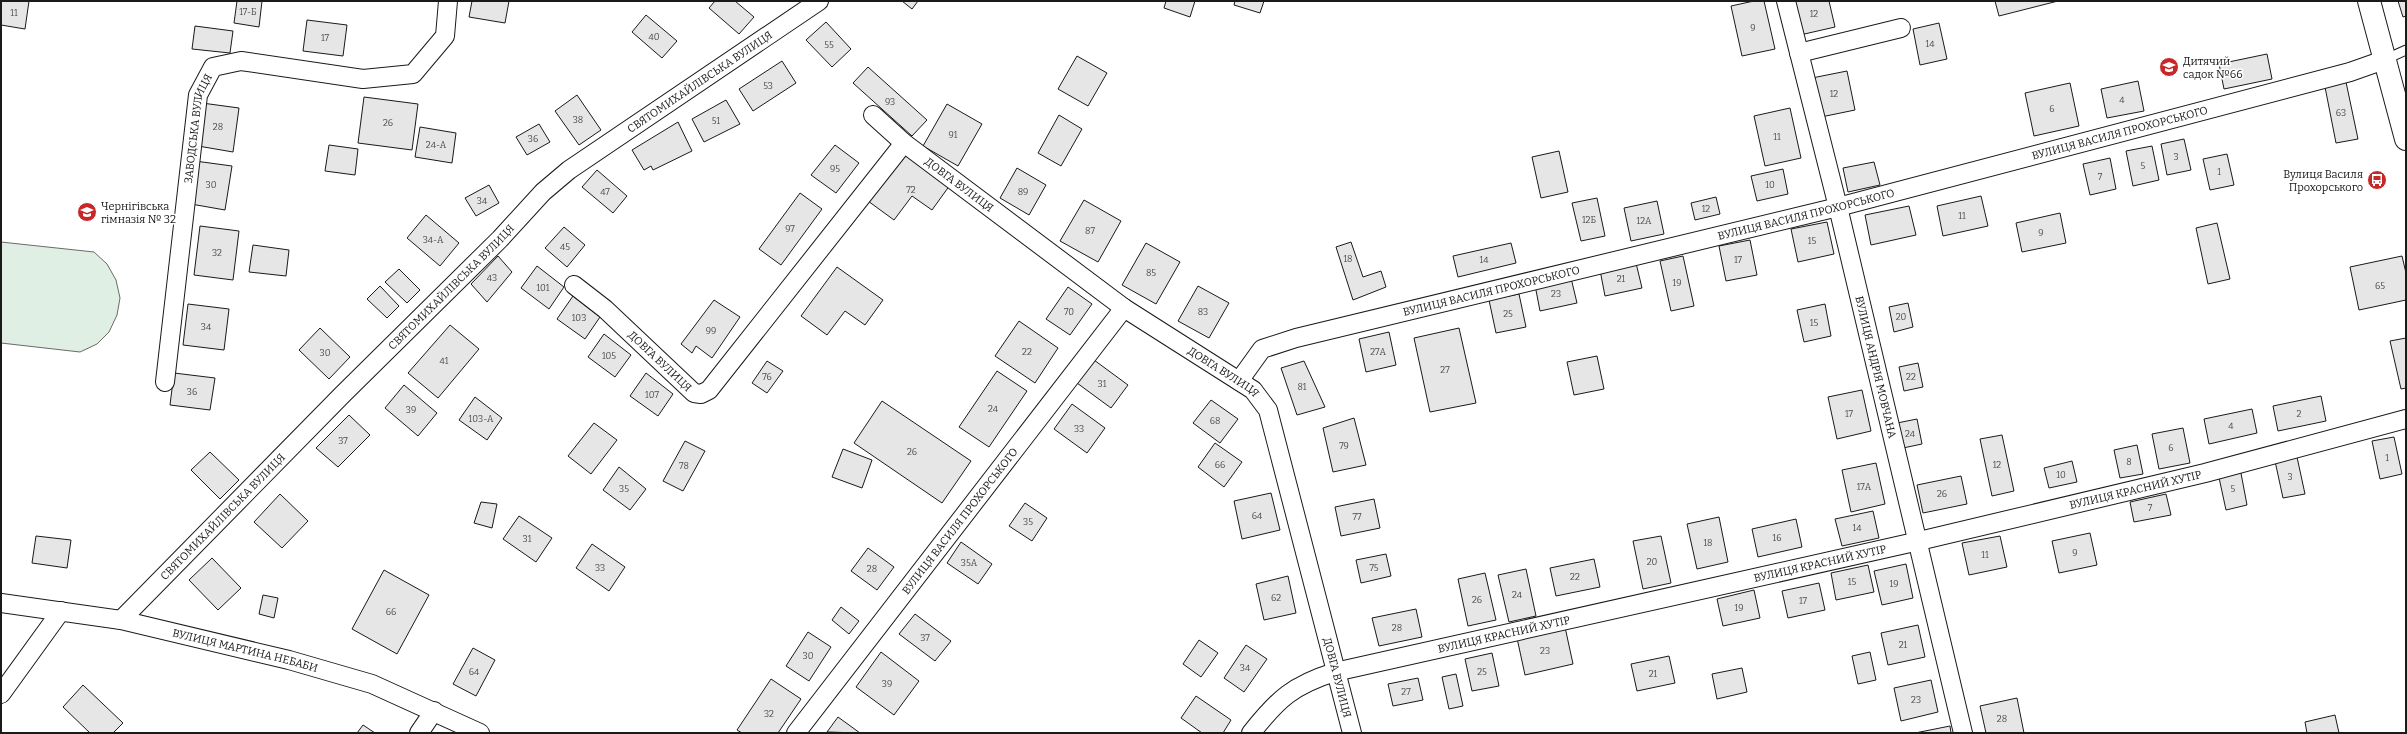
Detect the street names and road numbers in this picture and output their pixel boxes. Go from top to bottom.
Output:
street label: СВЯТОМИХАЙЛІВСЬКА ВУЛИЦЯ [625,28,775,135]
street label: ЗАВОДСЬКА ВУЛИЦЯ [181,72,215,184]
street label: ВУЛИЦЯ ВАСИЛЯ ПРОХОРСЬКОГО [2030,103,2209,162]
street label: ДОВГА ВУЛИЦЯ [923,155,996,214]
street label: ВУЛИЦЯ ВАСИЛЯ ПРОХОРСЬКОГО [1716,186,1896,242]
street label: СВЯТОМИХАЙЛІВСЬКА ВУЛИЦЯ [385,222,517,352]
street label: ВУЛИЦЯ ВАСИЛЯ ПРОХОРСЬКОГО [1401,263,1581,318]
street label: ВУЛИЦЯ АНДРІЯ МОВЧАНА [1853,295,1899,440]
street label: ДОВГА ВУЛИЦЯ [626,328,694,394]
street label: ДОВГА ВУЛИЦЯ [1186,344,1262,399]
street label: ВУЛИЦЯ ВАСИЛЯ ПРОХОРСЬКОГО [899,445,1020,597]
street label: СВЯТОМИХАЙЛІВСЬКА ВУЛИЦЯ [158,451,288,583]
street label: ВУЛИЦЯ КРАСНИЙ ХУТІР [2068,467,2203,512]
street label: ВУЛИЦЯ КРАСНИЙ ХУТІР [1753,542,1888,584]
street label: ВУЛИЦЯ КРАСНИЙ ХУТІР [1436,613,1572,655]
street label: ВУЛИЦЯ МАРТИНА НЕБАБИ [171,626,320,675]
street label: ДОВГА ВУЛИЦЯ [1321,636,1354,719]

